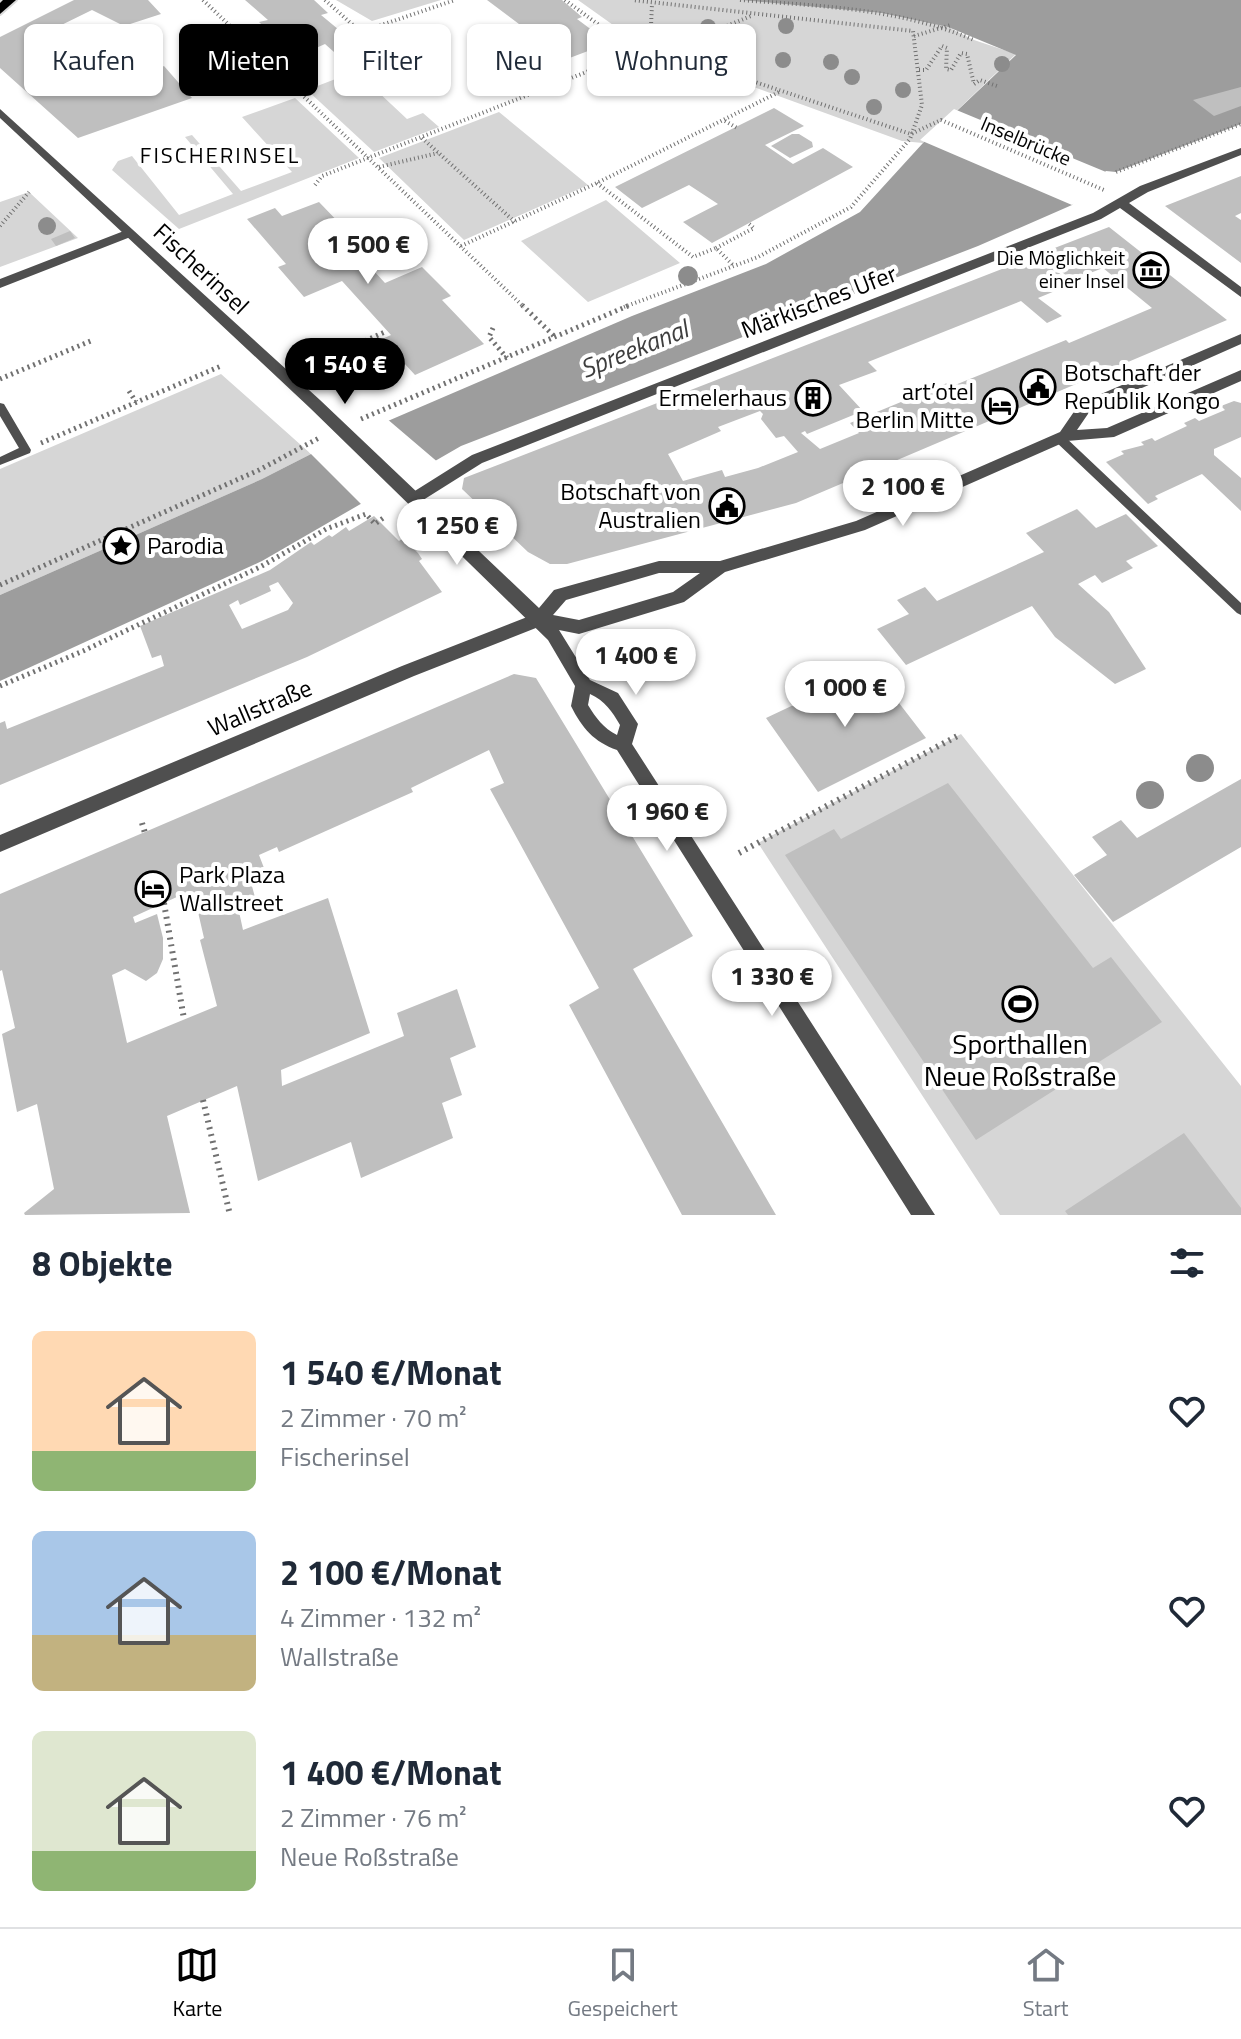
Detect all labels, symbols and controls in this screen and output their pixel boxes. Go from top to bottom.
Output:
chip: Kaufen [24,24,163,96]
chip: Mieten [179,24,318,96]
chip: Filter [334,24,451,96]
chip: Neu [467,24,571,96]
chip: Wohnung [587,24,756,96]
street label: Inselbrücke [976,108,1076,174]
district label: FISCHERINSEL [140,138,300,172]
street label: Fischerinsel [146,214,258,322]
pin: 1 500 € [294,218,442,286]
text: 1 500 € [326,224,410,263]
place label: Die Möglichkeit einer Insel [996,242,1125,296]
museum icon: Die Möglichkeit einer Insel [1132,251,1170,289]
street label: Märkisches Ufer [736,255,902,347]
water label: Spreekanal [574,308,697,388]
pin: 1 540 € [271,338,419,406]
text: 1 540 € [303,344,387,383]
place label: Botschaft der Republik Kongo [1064,354,1220,418]
public building icon: Botschaft der Republik Kongo [1019,368,1057,406]
place label: art’otel Berlin Mitte [855,373,974,437]
place label: Ermelerhaus [658,379,787,415]
building icon: Ermelerhaus [794,379,832,417]
hotel icon: art’otel Berlin Mitte [981,387,1019,425]
pin: 2 100 € [829,460,977,528]
text: 2 100 € [861,466,945,505]
place label: Botschaft von Australien [560,473,701,537]
public building icon: Botschaft von Australien [708,487,746,525]
pin: 1 250 € [383,499,531,567]
text: 1 250 € [415,505,499,544]
place icon: Parodia [102,527,140,565]
place label: Parodia [147,527,224,563]
pin: 1 400 € [562,629,710,697]
text: 1 400 € [594,635,678,674]
pin: 1 000 € [771,661,919,729]
text: 1 000 € [803,667,887,706]
street label: Wallstraße [202,669,317,745]
pin: 1 960 € [593,785,741,853]
text: 1 960 € [625,791,709,830]
place label: Park Plaza Wallstreet [179,856,285,920]
hotel icon: Park Plaza Wallstreet [134,870,172,908]
pin: 1 330 € [698,950,846,1018]
text: 1 330 € [730,956,814,995]
sports icon: Sporthallen Neue Roßstraße [1001,985,1039,1023]
place label: Sporthallen Neue Roßstraße [924,1022,1116,1097]
text: 8 Objekte [32,1237,173,1289]
icon: filters [1165,1241,1209,1285]
text: 1 540 €/Monat [280,1346,502,1398]
icon: home [96,1363,192,1459]
icon: heart [1165,1389,1209,1433]
text: 2 Zimmer · 70 m² [280,1398,466,1437]
text: Fischerinsel [280,1437,410,1476]
text: 2 100 €/Monat [280,1546,502,1598]
icon: home [96,1563,192,1659]
icon: heart [1165,1589,1209,1633]
text: 4 Zimmer · 132 m² [280,1598,481,1637]
text: Wallstraße [280,1637,399,1676]
text: 1 400 €/Monat [280,1746,502,1798]
icon: home [96,1763,192,1859]
icon: heart [1165,1789,1209,1833]
text: 2 Zimmer · 76 m² [280,1798,466,1837]
text: Neue Roßstraße [280,1837,459,1876]
tab: Karte [172,1943,222,2025]
tab: Gespeichert [567,1943,678,2025]
tab: Start [1023,1943,1068,2025]

